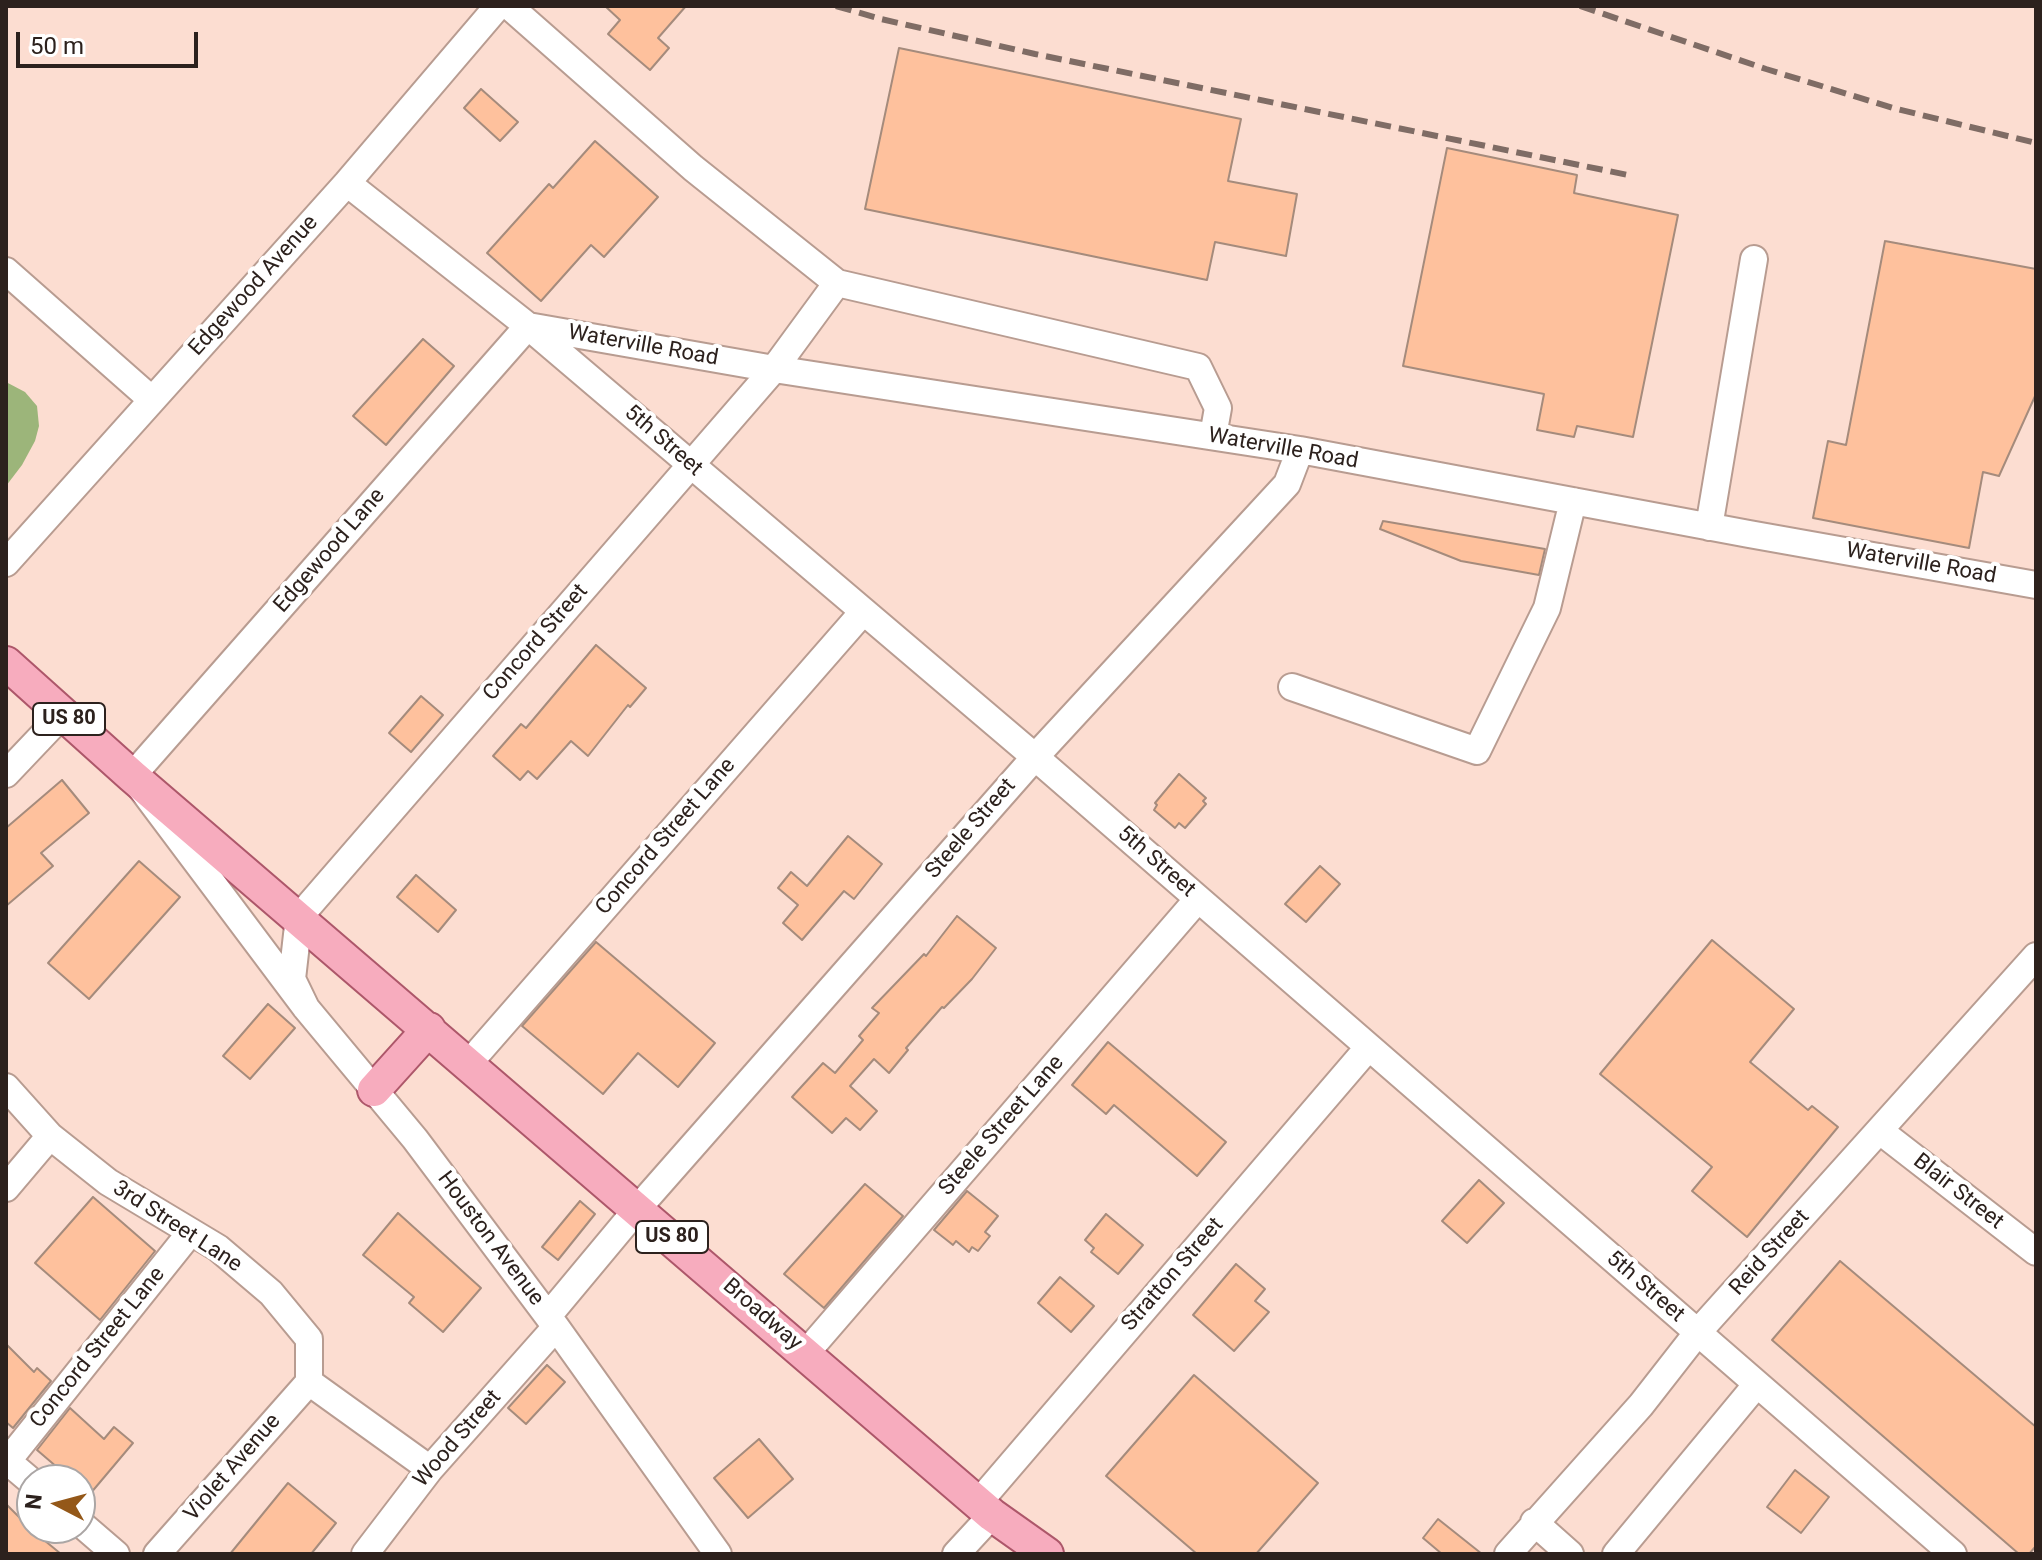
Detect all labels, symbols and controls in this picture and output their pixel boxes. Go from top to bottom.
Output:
scale bar [20,16,202,66]
text: 50 m [30,32,84,60]
street label: Edgewood Avenue [184,210,324,362]
street label: Waterville Road [566,320,720,372]
street label: 5th Street [618,400,708,482]
street label: Waterville Road [1206,423,1360,475]
street label: Edgewood Lane [269,484,391,618]
street label: Waterville Road [1844,538,1998,590]
street label: Concord Street [478,579,594,707]
road number: US 80 [33,703,105,735]
street label: Concord Street Lane [591,753,741,921]
street label: Steele Street [920,774,1022,884]
street label: 5th Street [1111,821,1201,903]
street label: Steele Street Lane [934,1050,1070,1202]
street label: Blair Street [1908,1149,2008,1235]
street label: Houston Avenue [431,1167,549,1311]
street label: 3rd Street Lane [107,1175,247,1279]
street label: Reid Street [1725,1205,1815,1301]
street label: Stratton Street [1117,1213,1229,1337]
road number: US 80 [636,1221,708,1253]
street label: 5th Street [1600,1246,1690,1328]
street label: Concord Street Lane [25,1262,171,1434]
street label: Broadway [717,1273,807,1357]
street label: Wood Street [409,1385,507,1493]
street label: Violet Avenue [179,1409,287,1527]
north arrow [16,1464,96,1544]
text: N [20,1493,47,1511]

